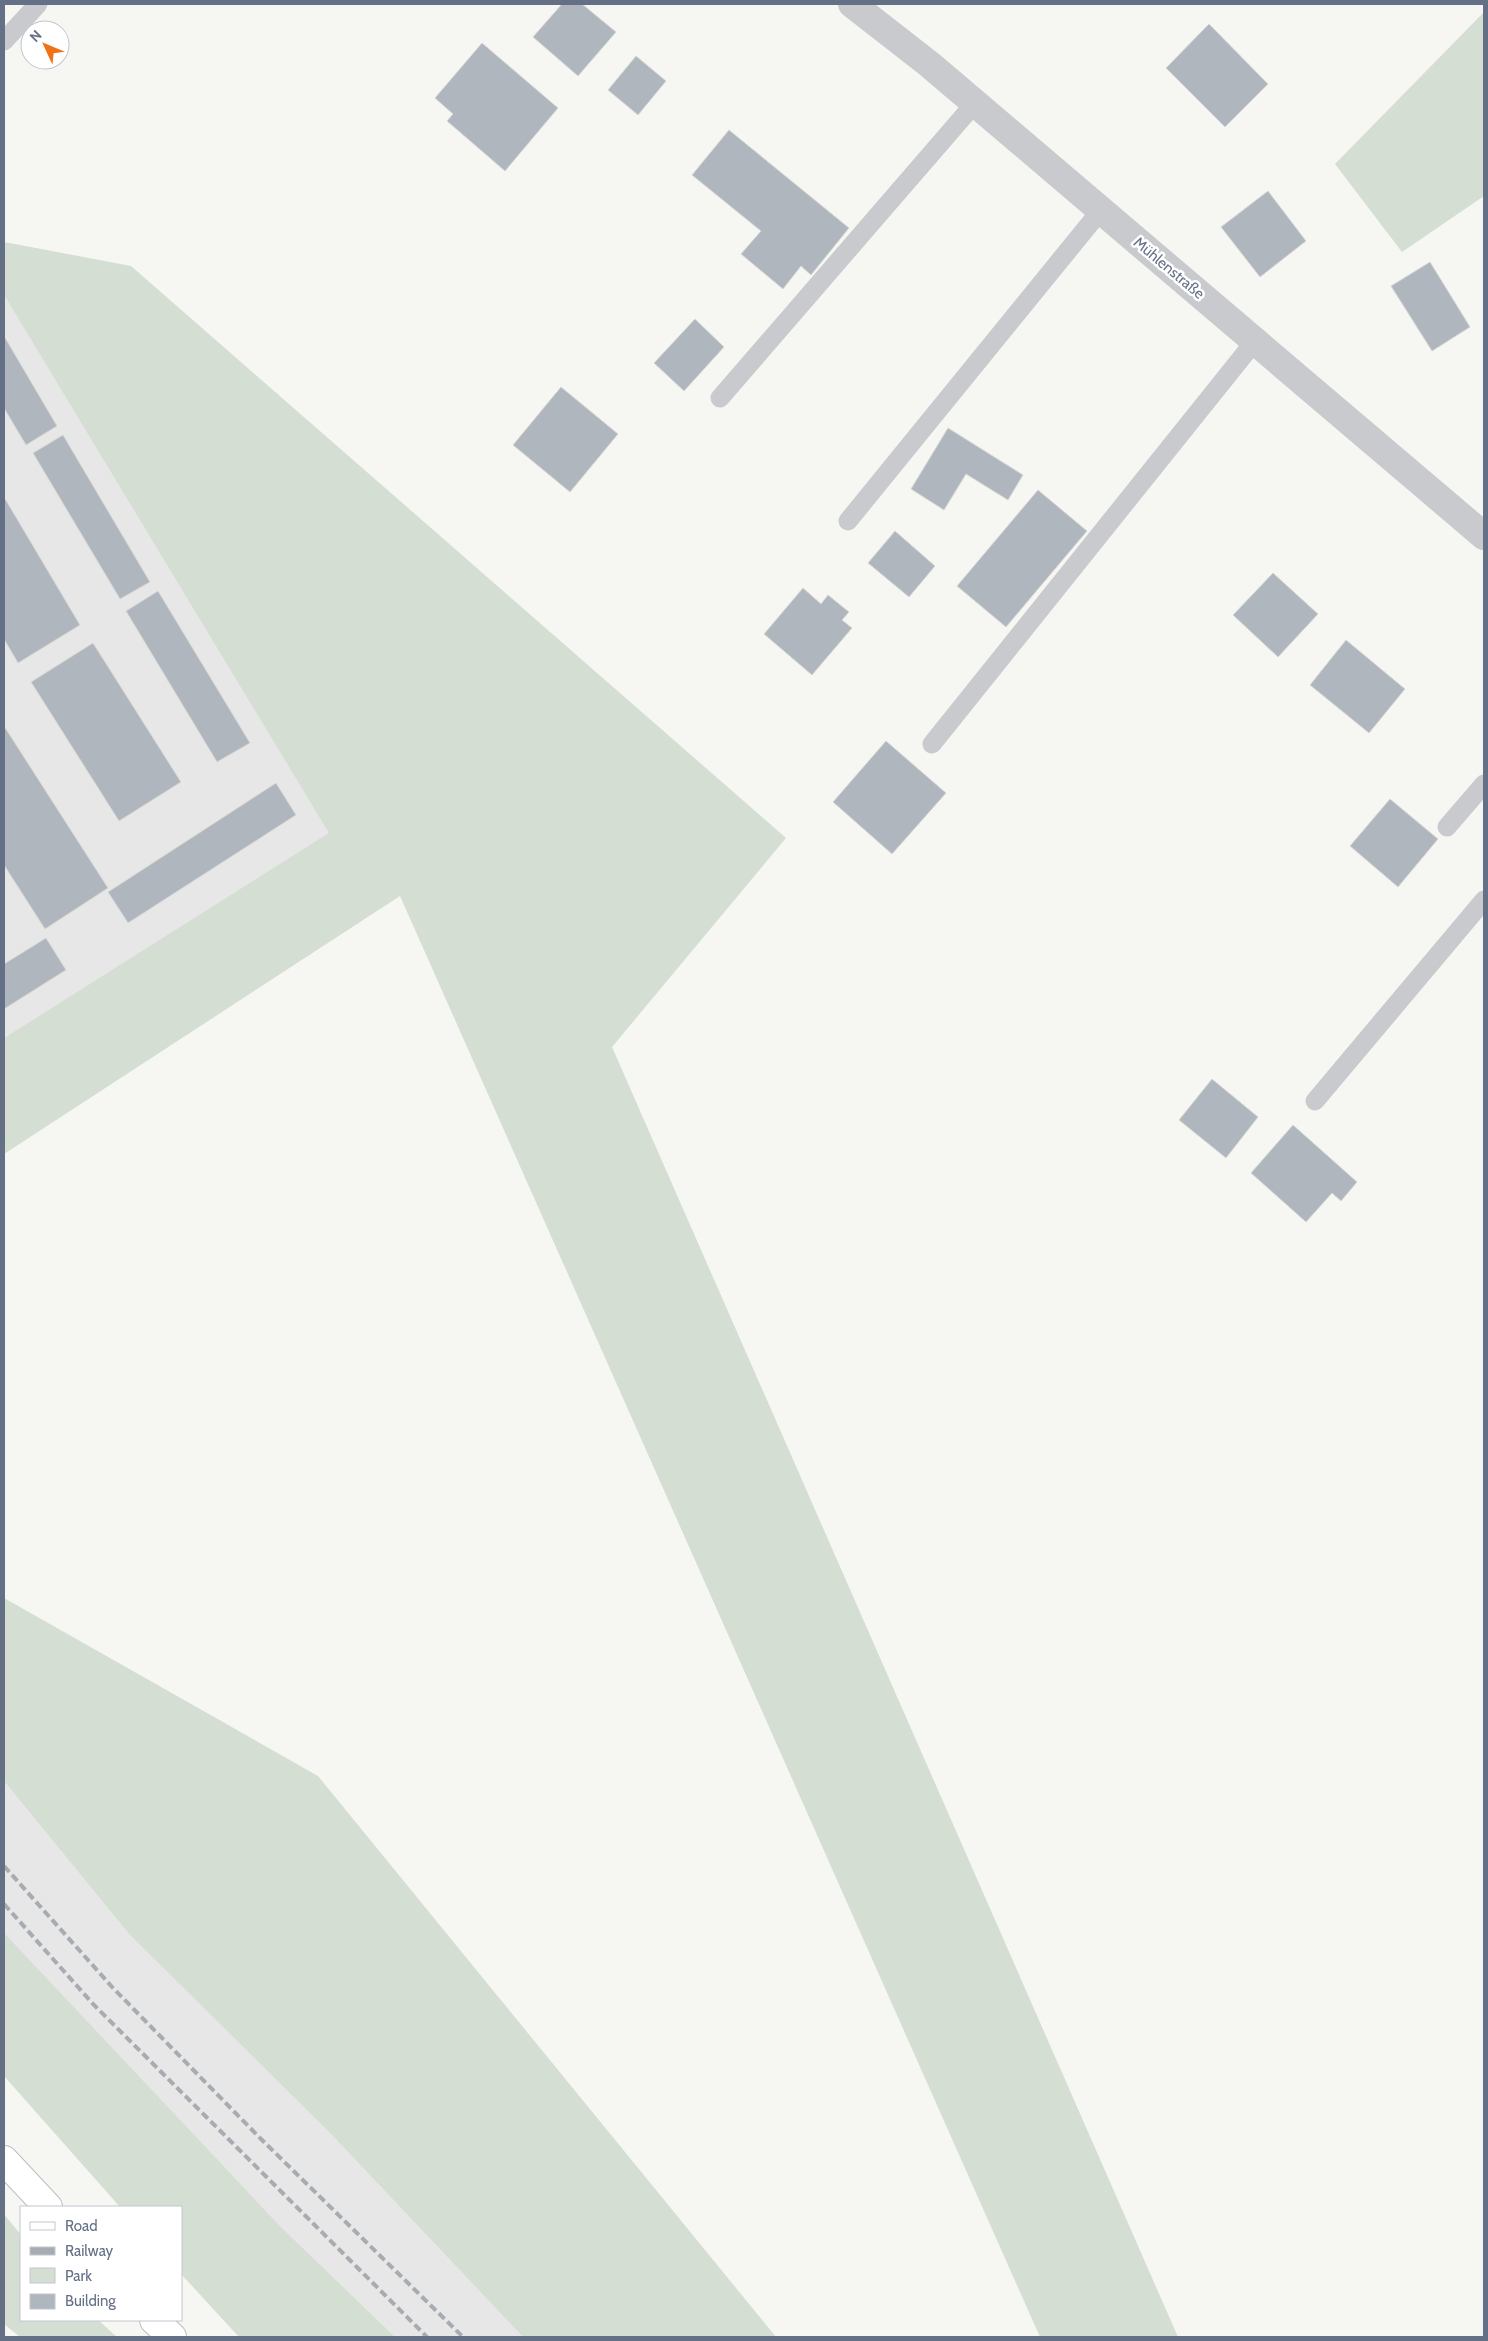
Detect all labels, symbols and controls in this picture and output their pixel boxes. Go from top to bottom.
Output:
north arrow [20,20,70,70]
text: N [26,26,46,46]
street label: Mühlenstraße [1130,233,1208,303]
legend [20,2206,182,2321]
text: Road [65,2217,98,2235]
text: Railway [65,2242,114,2260]
text: Park [65,2267,92,2285]
text: Building [65,2292,116,2310]

